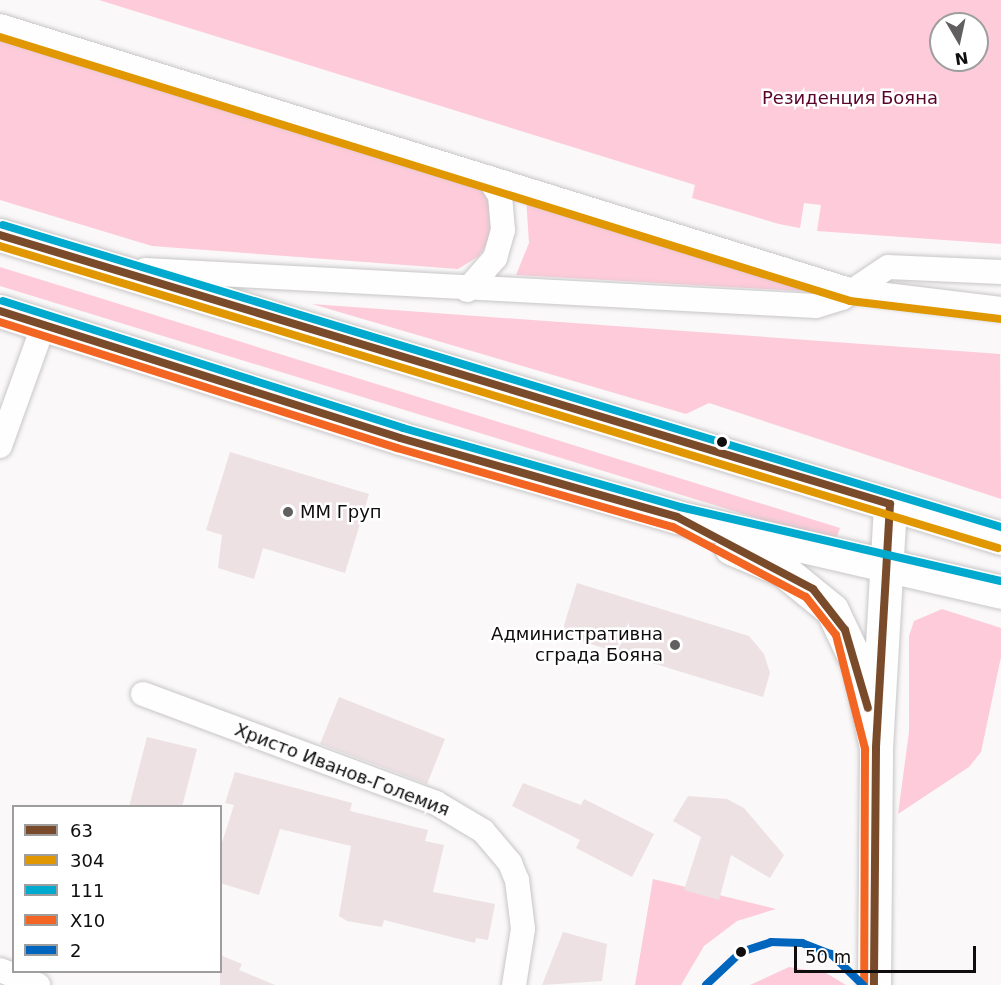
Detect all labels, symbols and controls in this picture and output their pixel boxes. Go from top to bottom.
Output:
north arrow [929,12,989,72]
text: N [953,48,970,69]
park label: Резиденция Бояна [762,87,938,109]
unlabelled marker [716,436,728,448]
place label: ММ Груп [300,501,382,523]
marker: ММ Груп [281,505,295,519]
place label: Административна сграда Бояна [491,624,663,666]
marker: Административна сграда Бояна [668,638,682,652]
street label: Христо Иванов-Големия [232,719,452,821]
legend [12,805,222,973]
text: 63 [70,820,93,841]
text: 304 [70,850,104,871]
text: 111 [70,880,104,901]
text: Х10 [70,910,105,931]
scale bar [797,934,978,972]
text: 2 [70,940,81,961]
unlabelled marker [735,946,747,958]
text: 50 m [805,946,851,967]

